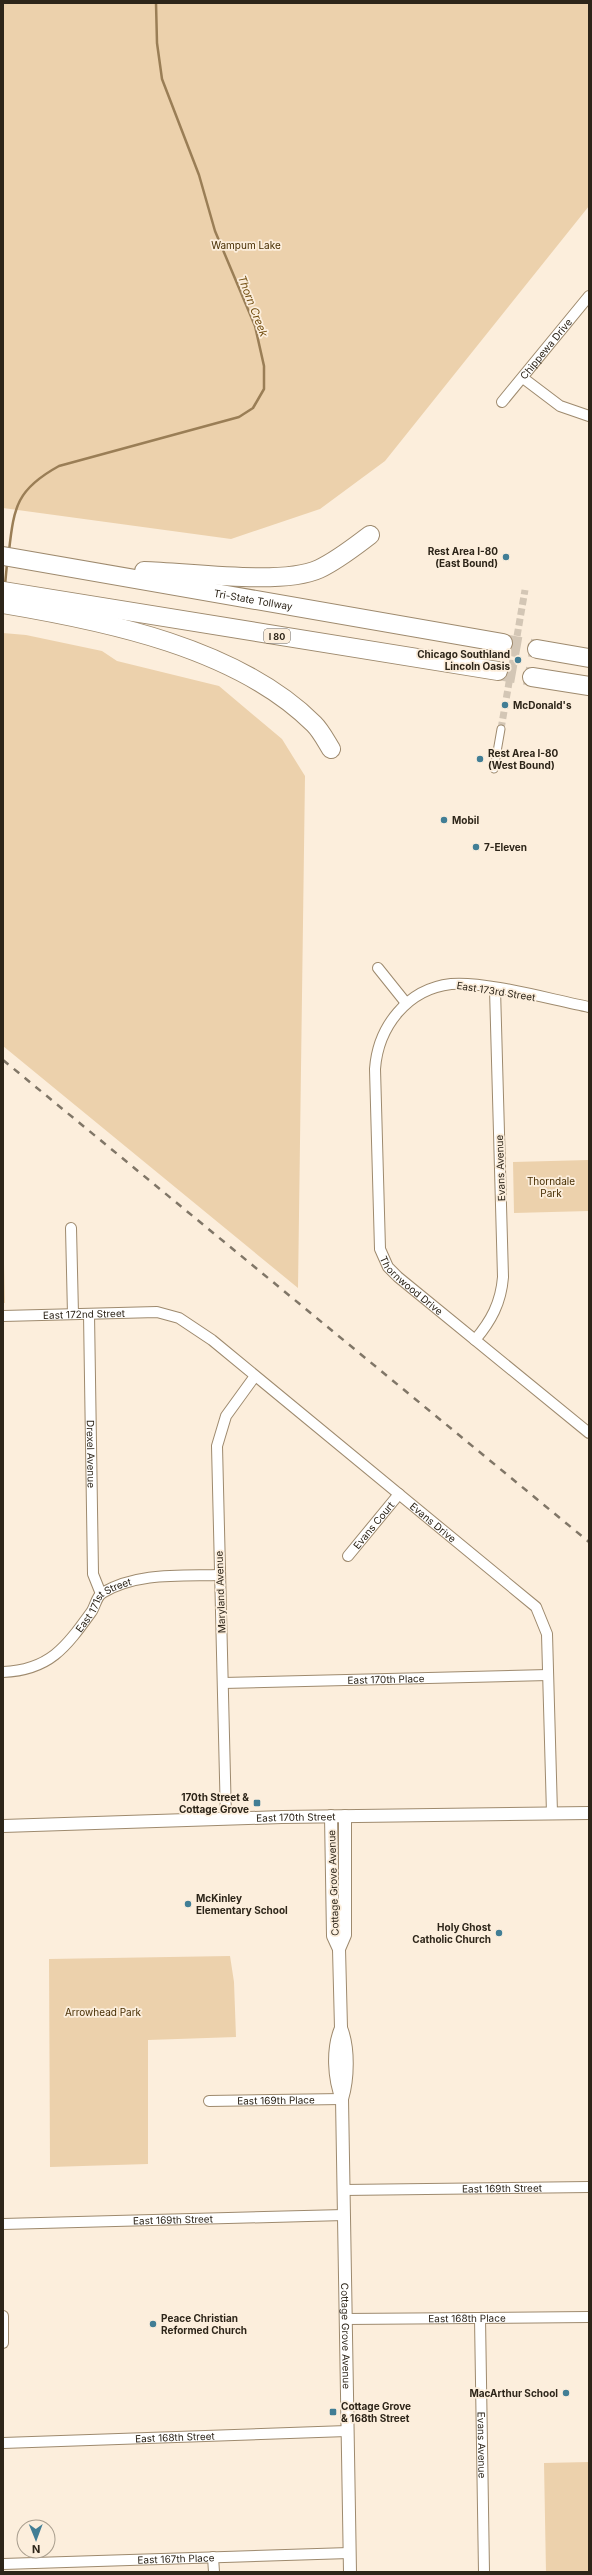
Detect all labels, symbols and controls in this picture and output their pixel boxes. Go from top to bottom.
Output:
park label: Wampum Lake [211,239,281,251]
water label: Thorn Creek [235,273,271,340]
street label: Chippewa Drive [517,316,574,381]
place label: Rest Area I-80 (East Bound) [428,545,498,569]
marker: Rest Area I-80 (East Bound) [501,552,511,562]
street label: Tri-State Tollway [213,587,294,612]
road number: I 80 [264,629,290,643]
place label: Chicago Southland Lincoln Oasis [417,648,510,672]
marker: Chicago Southland Lincoln Oasis [513,655,523,665]
place label: McDonald's [513,699,572,711]
marker: McDonald's [500,700,510,710]
place label: Rest Area I-80 (West Bound) [488,747,559,771]
marker: Rest Area I-80 (West Bound) [475,754,485,764]
place label: Mobil [452,814,479,826]
marker: Mobil [439,815,449,825]
place label: 7-Eleven [484,841,527,853]
marker: 7-Eleven [471,842,481,852]
street label: East 173rd Street [456,979,537,1003]
street label: Evans Avenue [493,1134,507,1201]
park label: Thorndale Park [527,1175,575,1199]
street label: Thornwood Drive [378,1254,445,1317]
street label: East 172nd Street [43,1307,126,1321]
street label: Drexel Avenue [85,1420,98,1488]
street label: Evans Court [350,1498,397,1551]
street label: Evans Drive [408,1500,459,1545]
street label: Maryland Avenue [213,1551,227,1633]
street label: East 171st Street [73,1575,133,1634]
street label: East 170th Place [347,1672,425,1686]
place label: 170th Street & Cottage Grove [179,1791,249,1816]
marker: 170th Street & Cottage Grove [252,1798,262,1808]
street label: East 170th Street [256,1810,336,1824]
street label: Cottage Grove Avenue [325,1830,341,1936]
place label: McKinley Elementary School [196,1892,288,1917]
marker: McKinley Elementary School [183,1899,193,1909]
place label: Holy Ghost Catholic Church [412,1921,491,1945]
marker: Holy Ghost Catholic Church [494,1928,504,1938]
park label: Arrowhead Park [65,2006,142,2018]
street label: East 169th Place [237,2093,315,2107]
street label: East 169th Street [462,2182,543,2195]
street label: East 169th Street [133,2212,214,2227]
street label: Cottage Grove Avenue [339,2283,353,2389]
place label: Peace Christian Reformed Church [161,2312,247,2336]
street label: East 168th Place [428,2312,506,2324]
marker: Peace Christian Reformed Church [148,2319,158,2329]
place label: MacArthur School [469,2387,558,2399]
marker: MacArthur School [561,2388,571,2398]
place label: Cottage Grove & 168th Street [341,2400,411,2424]
marker: Cottage Grove & 168th Street [328,2407,338,2417]
street label: Evans Avenue [475,2412,489,2478]
street label: East 168th Street [135,2430,216,2444]
north arrow [16,2519,56,2559]
text: N [32,2542,40,2556]
street label: East 167th Place [137,2551,215,2566]

